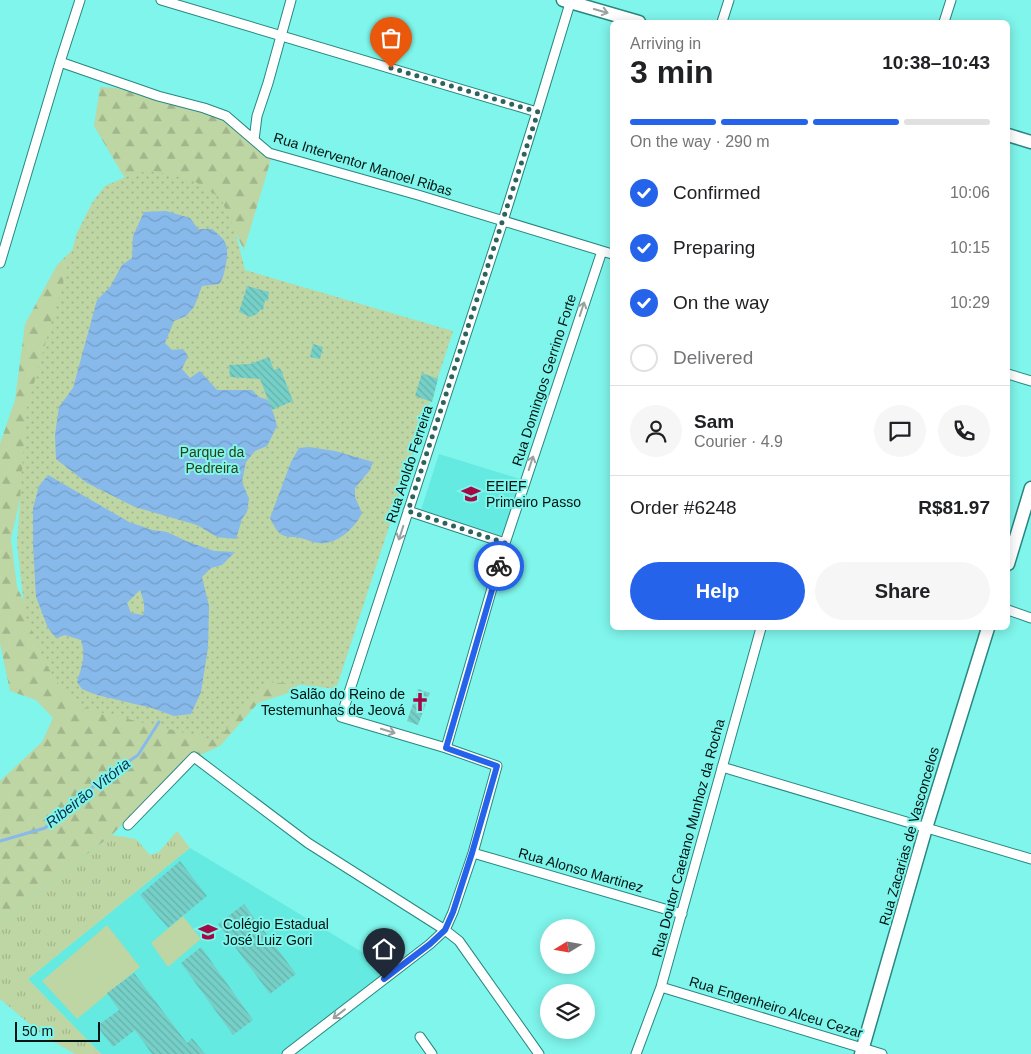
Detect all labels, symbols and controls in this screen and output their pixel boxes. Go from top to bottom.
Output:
one-way arrow [593,7,609,17]
pin [370,17,412,68]
icon: bag [377,24,405,52]
text: Arriving in [630,35,701,52]
text: 10:38–10:43 [882,52,990,73]
text: 3 min [630,54,714,90]
street label: Rua Interventor Manoel Ribas [272,129,454,199]
text: On the way · 290 m [630,133,770,150]
icon: check [630,179,658,207]
text: Confirmed [673,182,761,203]
text: 10:06 [950,184,990,201]
icon: check [630,234,658,262]
text: Preparing [673,237,755,258]
text: 10:15 [950,239,990,256]
icon: check [630,289,658,317]
street label: Rua Domingos Gerrino Forte [509,292,579,468]
text: On the way [673,292,769,313]
text: 10:29 [950,294,990,311]
one-way arrow [578,301,588,317]
text: Delivered [673,347,753,368]
street label: Rua Aroldo Ferreira [383,403,436,525]
button: person [630,405,682,457]
button: chat [874,405,926,457]
button: phone [938,405,990,457]
text: Sam [694,411,734,432]
text: Courier · 4.9 [694,433,783,450]
park label: Parque da Pedreira [180,444,245,476]
one-way arrow [527,456,537,472]
place label: EEIEF Primeiro Passo [486,478,581,510]
school or university icon: EEIEF Primeiro Passo [460,483,482,505]
text: Order #6248 [630,497,737,518]
text: R$81.97 [918,497,990,518]
one-way arrow [396,525,405,540]
courier [474,541,524,591]
icon: bike [485,552,513,580]
button: Help [630,562,805,620]
button: Share [815,562,990,620]
place label: Salão do Reino de Testemunhas de Jeová [261,686,405,718]
church icon: Salão do Reino de Testemunhas de Jeová [409,691,431,713]
street label: Rua Doutor Caetano Munhoz da Rocha [648,717,728,959]
one-way arrow [379,726,395,736]
street label: Rua Zacarias de Vasconcelos [876,745,942,927]
water label: Ribeirão Vitória [42,754,133,831]
street label: Rua Alonso Martinez [517,845,645,895]
place label: Colégio Estadual José Luiz Gori [223,916,329,948]
north arrow [540,919,595,974]
map controls [540,919,595,1039]
school or university icon: Colégio Estadual José Luiz Gori [197,921,219,943]
pin [363,928,405,979]
icon: home [370,935,398,963]
street label: Rua Engenheiro Alceu Cezar [687,973,865,1041]
button: layers [540,984,595,1039]
one-way arrow [333,1009,346,1020]
scale bar [15,1019,100,1042]
text: 50 m [22,1023,53,1039]

